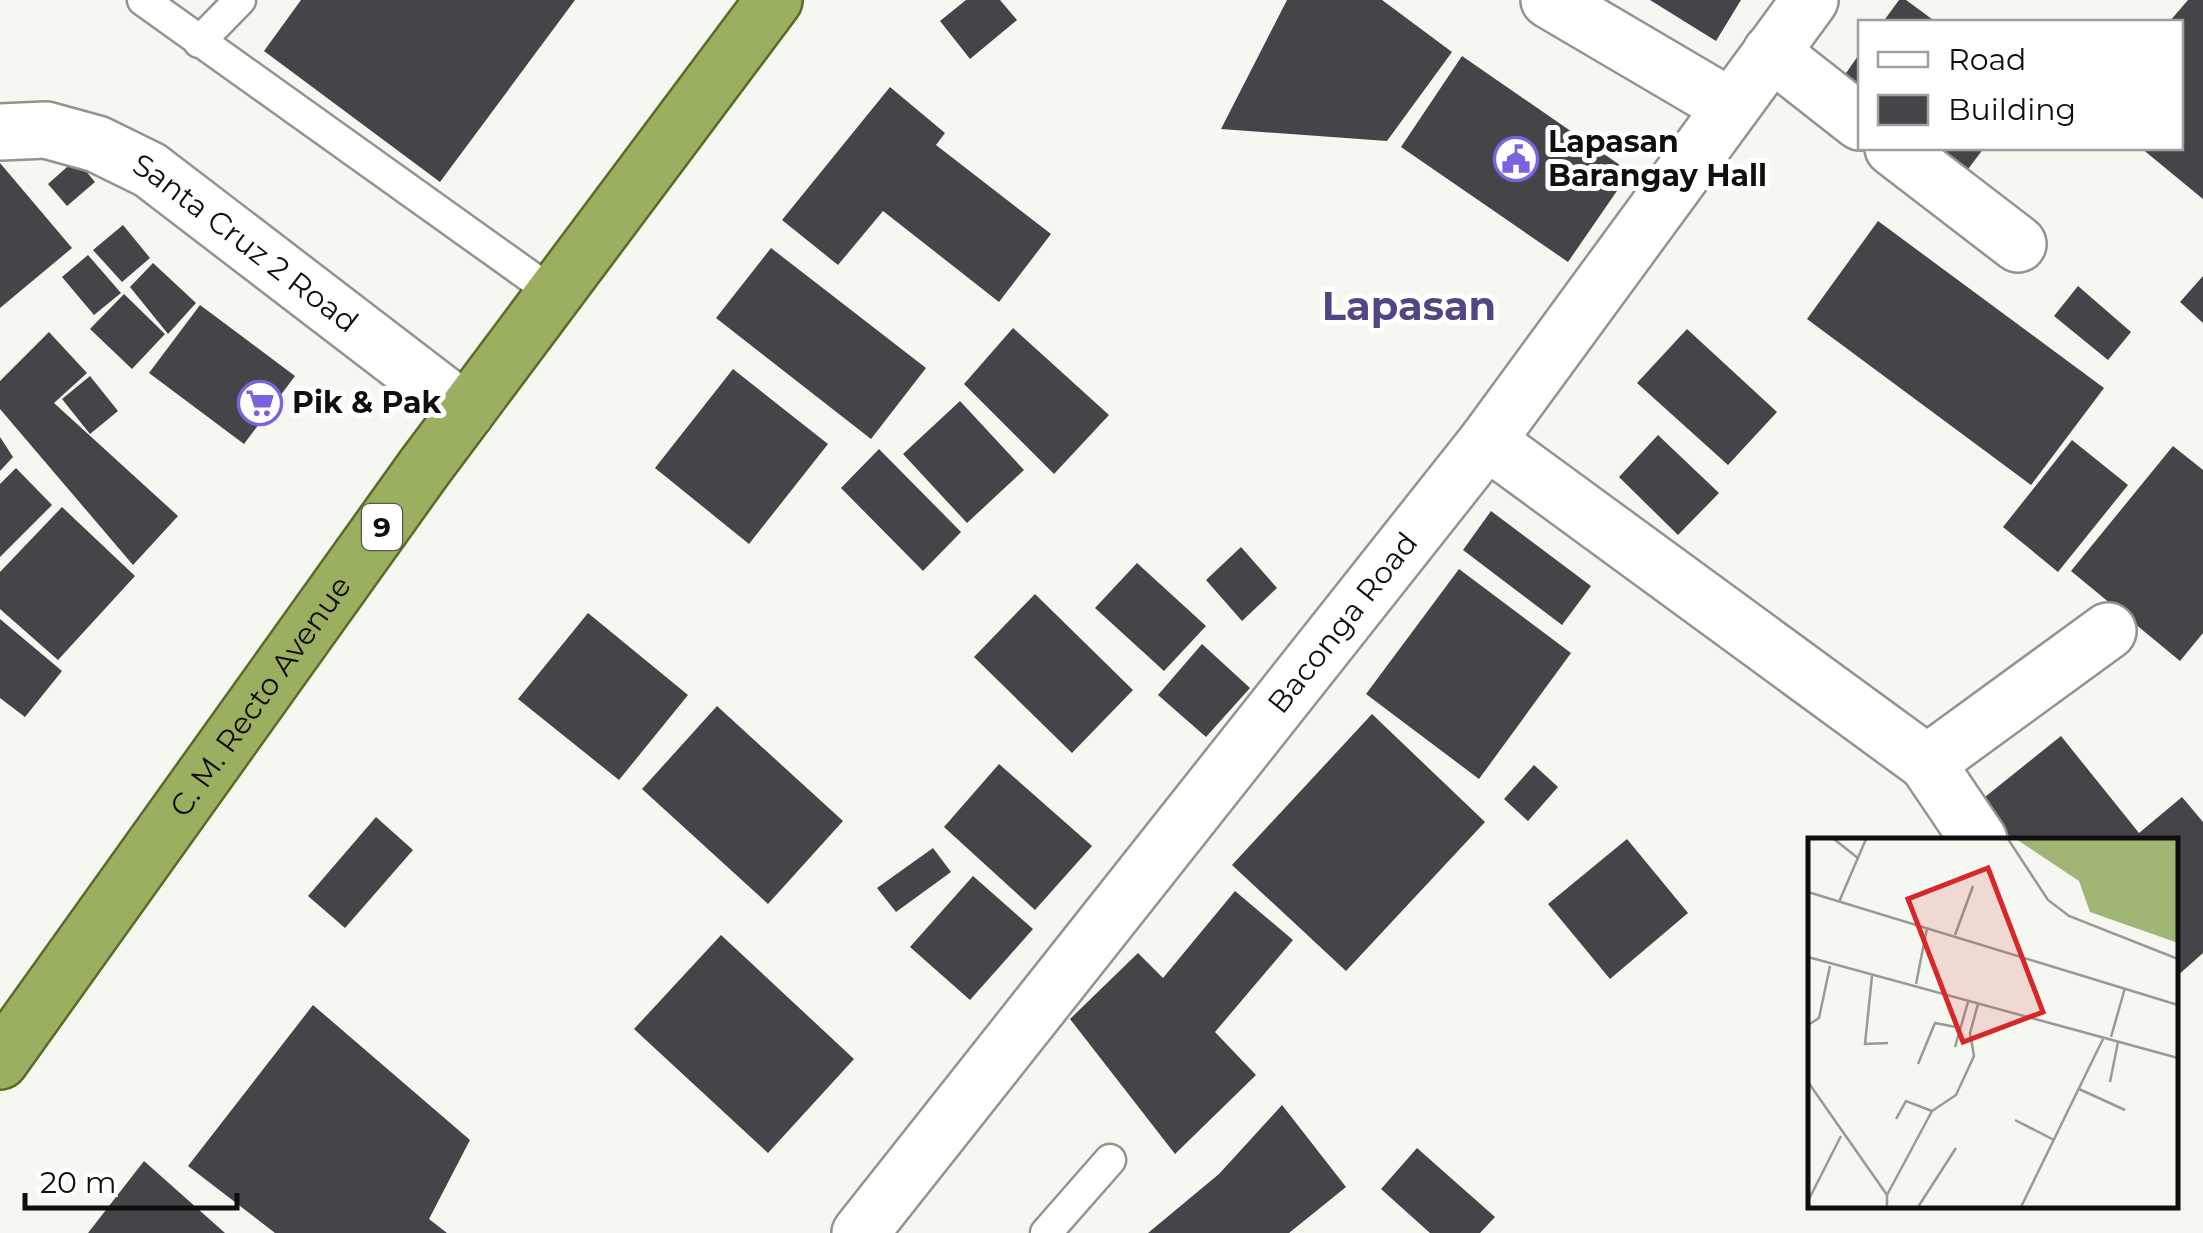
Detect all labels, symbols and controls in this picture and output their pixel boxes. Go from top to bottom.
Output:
legend [1858,20,2183,150]
text: Road [1948,41,2026,78]
text: Building [1948,91,2076,128]
place label: Lapasan Barangay Hall [1548,123,1767,194]
public building icon: Lapasan Barangay Hall [1493,136,1539,182]
street label: Santa Cruz 2 Road [127,146,366,340]
district label: Lapasan [1322,281,1496,330]
supermarket icon: Pik & Pak [237,380,283,426]
place label: Pik & Pak [292,384,441,421]
road number: 9 [362,504,402,550]
street label: Baconga Road [1260,525,1426,721]
street label: C. M. Recto Avenue [162,569,359,824]
inset map [1808,838,2178,1208]
scale bar [25,1148,238,1210]
text: 20 m [40,1164,117,1201]

